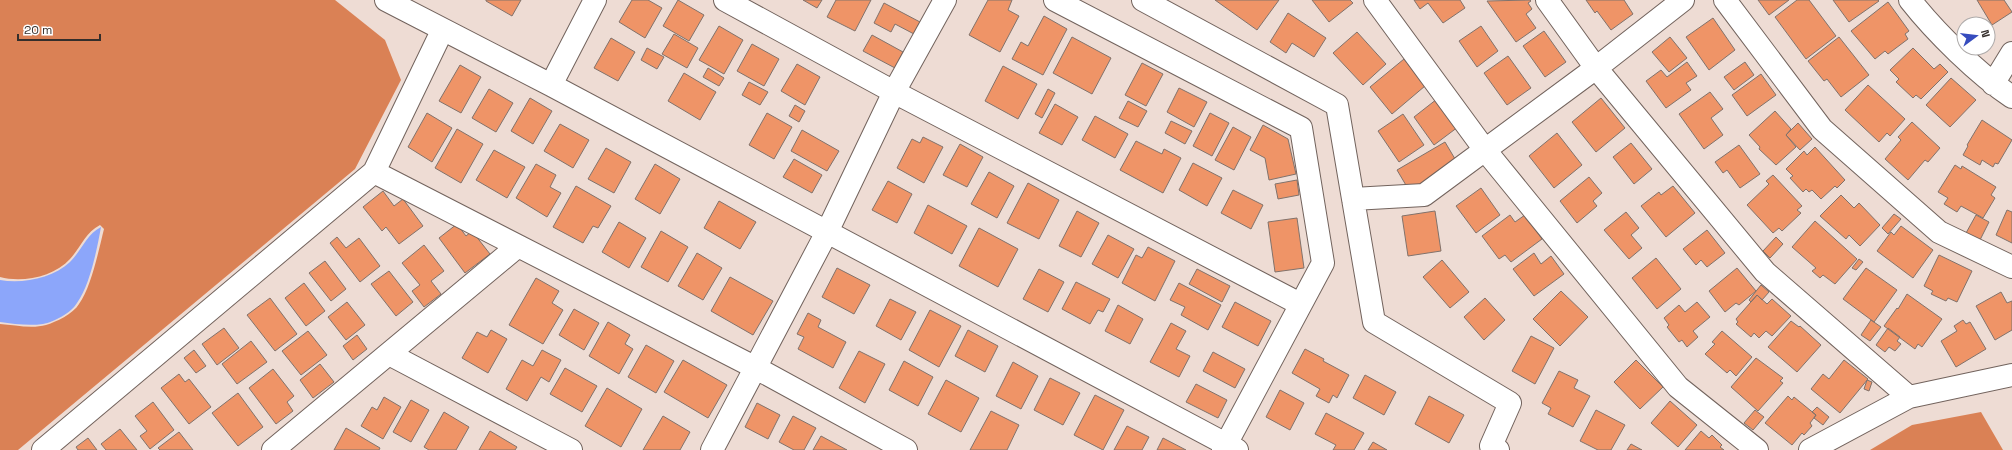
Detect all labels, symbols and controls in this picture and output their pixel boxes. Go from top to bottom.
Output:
scale bar [18,16,100,42]
north arrow [1956,16,1996,56]
text: 20 m [24,22,52,38]
text: N [1978,28,1993,39]

